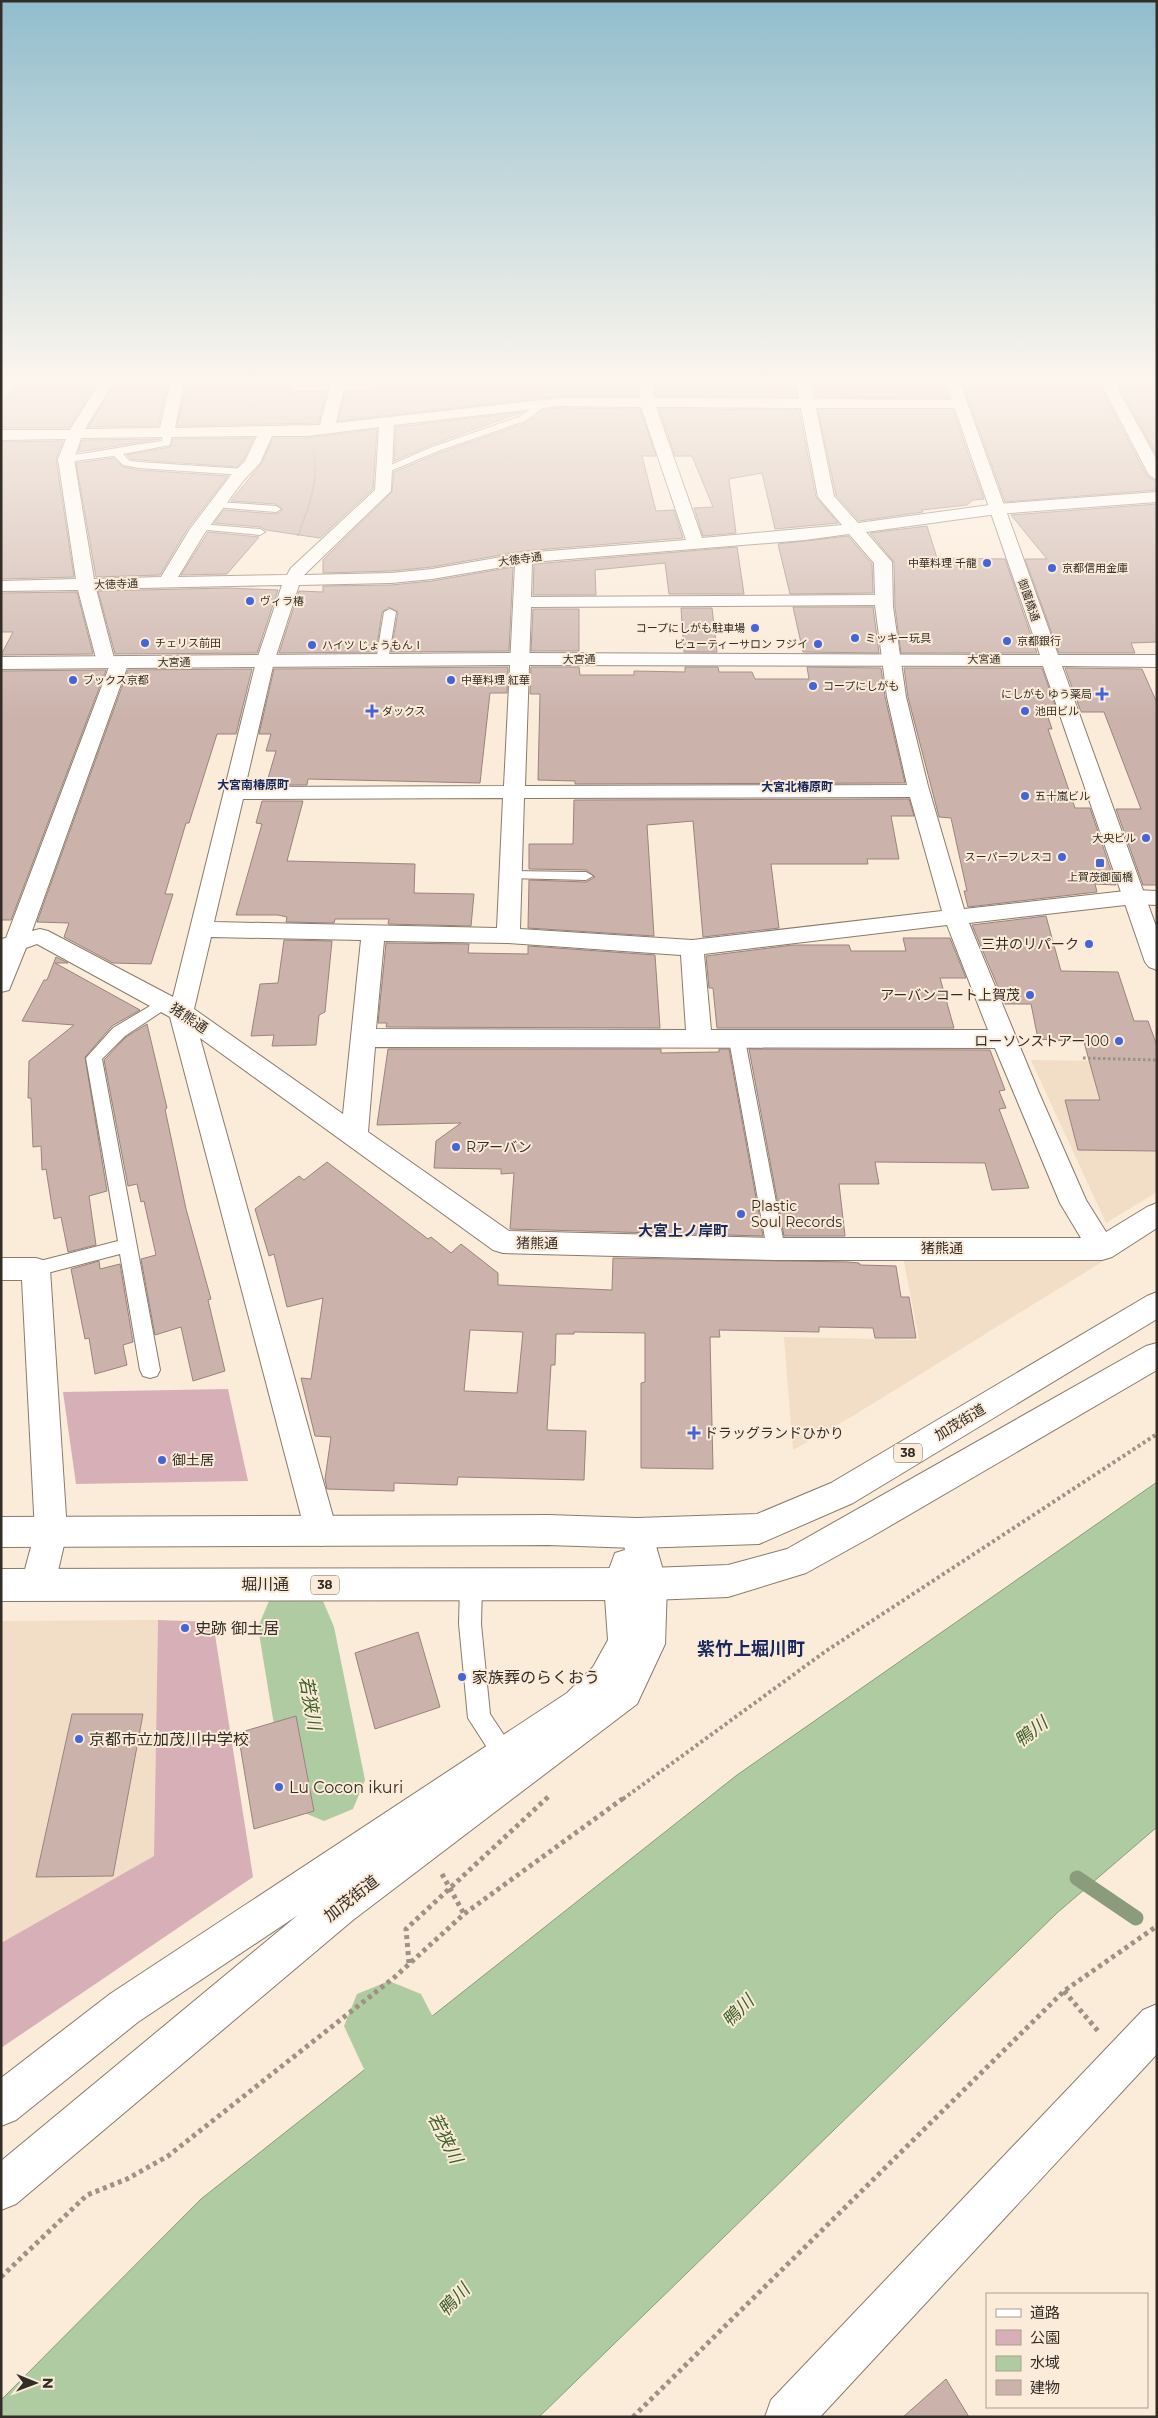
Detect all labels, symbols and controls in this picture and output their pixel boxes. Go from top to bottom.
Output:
street label: 大徳寺通 [497,549,543,569]
place label: 中華料理 千龍 [908,556,977,570]
marker: 中華料理 千龍 [981,557,993,569]
place label: 京都信用金庫 [1062,561,1128,575]
marker: 京都信用金庫 [1046,562,1058,574]
street label: 大徳寺通 [94,576,138,592]
street label: 御薗橋通 [1015,576,1043,623]
place label: ヴィラ椿 [260,594,304,608]
marker: ヴィラ椿 [244,595,256,607]
place label: コープにしがも駐車場 [636,621,745,635]
marker: コープにしがも駐車場 [749,622,761,634]
place label: ミッキー玩具 [865,631,931,645]
marker: ミッキー玩具 [849,632,861,644]
place label: 京都銀行 [1017,634,1061,648]
marker: 京都銀行 [1001,635,1013,647]
place label: チェリス前田 [155,636,221,650]
marker: チェリス前田 [139,637,151,649]
place label: ビューティーサロン フジイ [674,637,808,651]
place label: ハイツ じょうもんⅠ [322,638,424,652]
marker: ビューティーサロン フジイ [812,638,824,650]
marker: ハイツ じょうもんⅠ [306,639,318,651]
street label: 大宮通 [563,652,596,666]
street label: 大宮通 [967,652,1001,666]
street label: 大宮通 [158,655,191,669]
place label: ブックス京都 [83,673,149,687]
place label: 中華料理 紅華 [461,673,530,687]
marker: ブックス京都 [67,674,79,686]
marker: 中華料理 紅華 [445,674,457,686]
place label: コープにしがも [823,679,899,693]
marker: コープにしがも [807,680,819,692]
place label: にしがも ゆう薬局 [1001,687,1092,701]
marker: にしがも ゆう薬局 [1096,688,1108,700]
place label: ダックス [382,704,426,718]
place label: 池田ビル [1035,704,1079,718]
marker: ダックス [366,705,378,717]
marker: 池田ビル [1019,705,1031,717]
district label: 大宮南椿原町 [217,777,289,792]
district label: 大宮北椿原町 [761,779,833,794]
place label: 五十嵐ビル [1035,789,1090,803]
marker: 五十嵐ビル [1019,790,1031,802]
place label: 大央ビル [1092,831,1136,845]
marker: 大央ビル [1140,832,1152,844]
place label: スーパーフレスコ [965,850,1052,864]
marker: スーパーフレスコ [1056,851,1068,863]
marker: 上賀茂御薗橋 [1094,857,1106,869]
place label: 上賀茂御薗橋 [1067,870,1133,884]
place label: 三井のリパーク [981,935,1079,953]
marker: 三井のリパーク [1083,938,1095,950]
place label: アーバンコート上賀茂 [880,986,1020,1004]
marker: アーバンコート上賀茂 [1024,989,1036,1001]
street label: 猪熊通 [167,999,211,1037]
place label: ローソンストアー100 [975,1032,1109,1050]
marker: ローソンストアー100 [1113,1035,1125,1047]
place label: Rアーバン [466,1138,532,1156]
marker: Rアーバン [450,1141,462,1153]
place label: Plastic Soul Records [751,1197,842,1231]
marker: Plastic Soul Records [735,1208,747,1220]
district label: 大宮上ノ岸町 [638,1221,728,1240]
street label: 猪熊通 [516,1234,558,1252]
street label: 猪熊通 [921,1239,963,1257]
street label: 加茂街道 [931,1400,989,1444]
place label: ドラッグランドひかり [704,1424,844,1442]
marker: ドラッグランドひかり [688,1427,700,1439]
road number: 38 [894,1444,922,1462]
place label: 御土居 [172,1451,214,1469]
marker: 御土居 [156,1454,168,1466]
street label: 堀川通 [241,1575,289,1594]
road number: 38 [311,1576,339,1594]
place label: 史跡 御土居 [195,1619,279,1638]
marker: 史跡 御土居 [179,1622,191,1634]
district label: 紫竹上堀川町 [697,1638,805,1660]
place label: 家族葬のらくおう [472,1668,600,1687]
marker: 家族葬のらくおう [456,1671,468,1683]
water label: 若狭川 [294,1675,326,1733]
water label: 鴨川 [1010,1711,1054,1752]
place label: 京都市立加茂川中学校 [89,1730,249,1749]
marker: 京都市立加茂川中学校 [73,1733,85,1745]
place label: Lu Cocon ikuri [289,1778,403,1797]
marker: Lu Cocon ikuri [273,1781,285,1793]
street label: 加茂街道 [320,1871,382,1926]
water label: 鴨川 [717,1989,760,2032]
water label: 若狭川 [423,2109,468,2169]
water label: 鴨川 [434,2278,476,2321]
legend [986,2293,1148,2408]
text: 道路 [1030,2303,1060,2322]
text: 公園 [1030,2328,1060,2347]
text: 水域 [1030,2353,1060,2372]
north arrow [10,2358,60,2408]
text: N [39,2377,57,2389]
text: 建物 [1030,2378,1060,2397]

